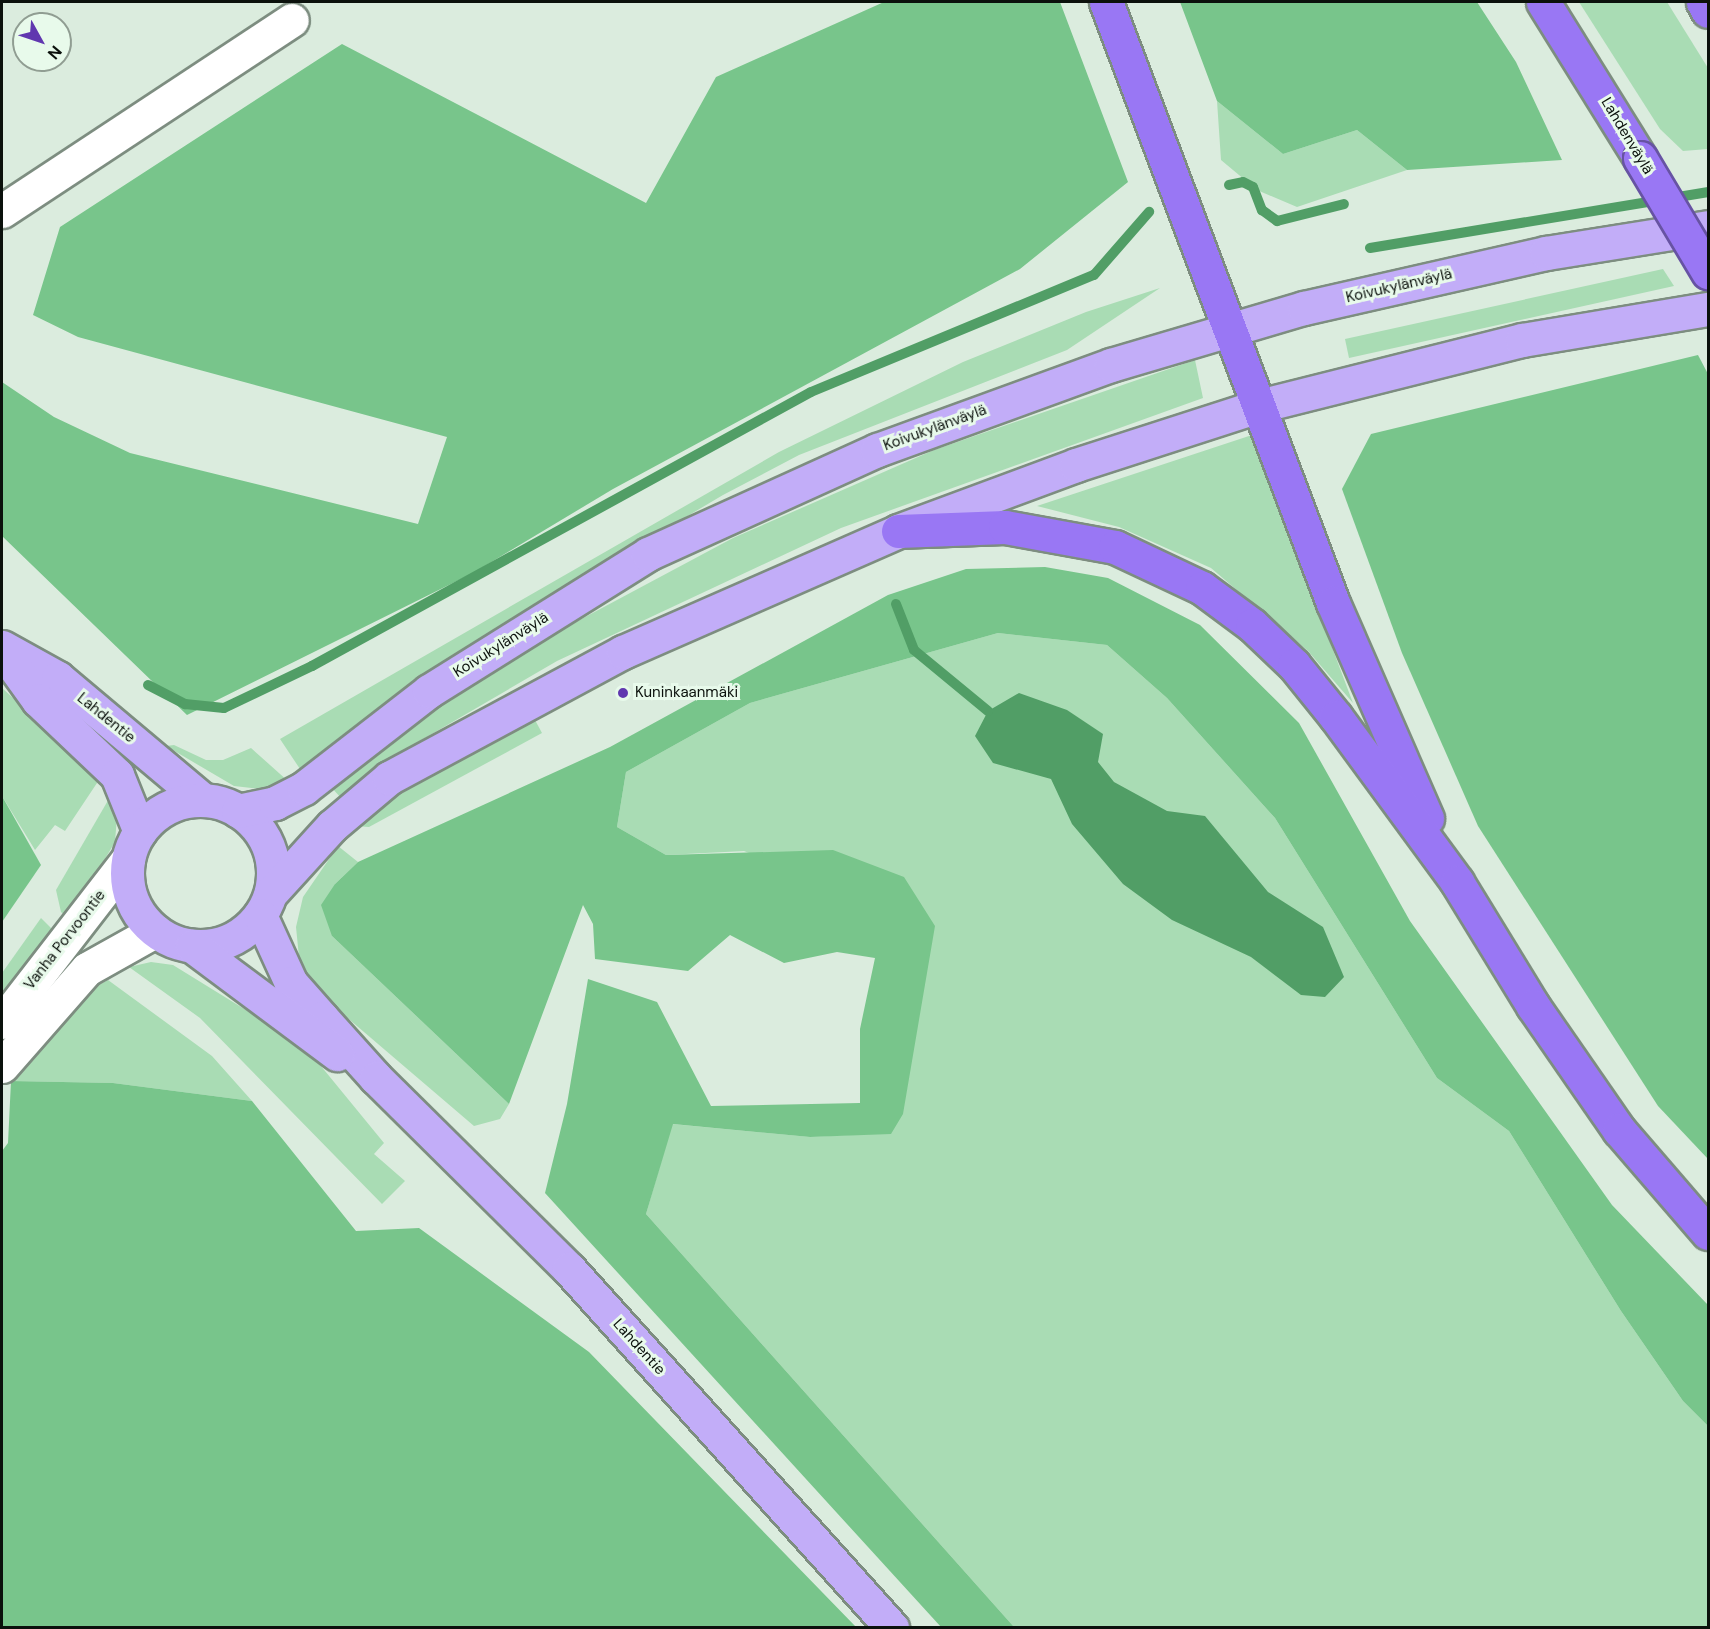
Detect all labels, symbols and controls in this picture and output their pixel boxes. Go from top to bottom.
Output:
north arrow [12,12,72,72]
text: N [43,41,66,64]
street label: Lahdenväylä [1597,94,1657,178]
street label: Koivukylänväylä [1344,265,1454,307]
street label: Koivukylänväylä [881,401,989,455]
street label: Koivukylänväylä [450,609,552,681]
place label: Kuninkaanmäki [635,684,738,702]
marker: Kuninkaanmäki [616,686,630,700]
street label: Lahdentie [73,689,139,747]
street label: Vanha Porvoontie [21,887,109,993]
street label: Lahdentie [609,1315,669,1379]

